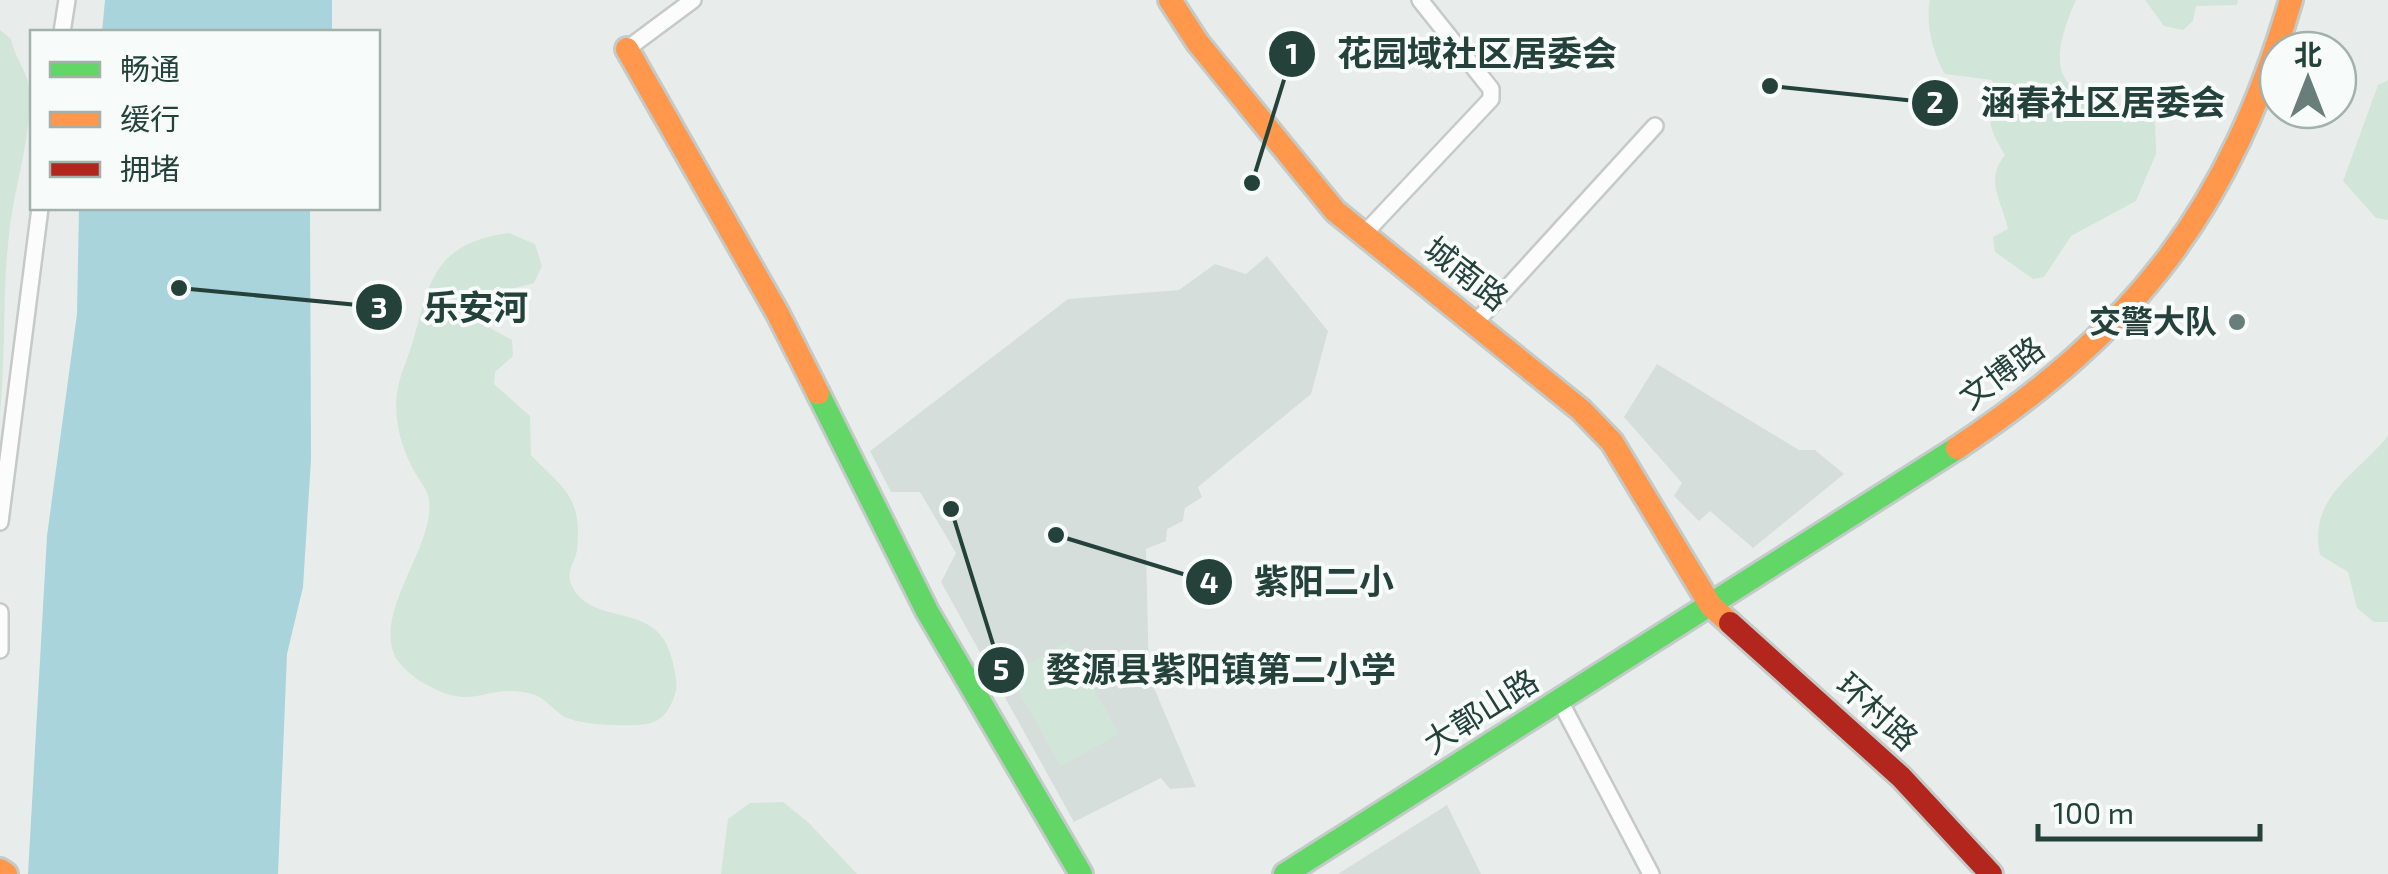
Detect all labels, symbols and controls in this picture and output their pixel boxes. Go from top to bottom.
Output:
callout: 花园域社区居委会 [1267,21,1637,86]
legend [30,30,380,210]
north arrow [2258,30,2358,130]
text: 花园域社区居委会 [1337,31,1617,73]
text: 1 [1286,34,1298,70]
text: 北 [2294,37,2322,71]
text: 畅通 [120,50,180,86]
callout: 涵春社区居委会 [1910,70,2245,135]
text: 涵春社区居委会 [1980,80,2226,122]
text: 2 [1926,83,1944,119]
text: 缓行 [120,100,180,136]
text: 拥堵 [120,150,180,186]
street label: 城南路 [1418,228,1517,317]
callout: 乐安河 [354,275,549,340]
text: 乐安河 [423,285,529,327]
text: 3 [370,288,388,324]
place label: 交警大队 [2089,301,2217,339]
marker: 交警大队 [2226,311,2248,333]
street label: 文博路 [1951,327,2051,415]
callout: 紫阳二小 [1184,550,1414,615]
text: 紫阳二小 [1254,559,1394,601]
text: 4 [1199,563,1219,599]
callout: 婺源县紫阳镇第二小学 [976,637,1416,702]
text: 婺源县紫阳镇第二小学 [1046,647,1396,689]
text: 5 [993,650,1009,686]
street label: 大鄣山路 [1416,660,1544,760]
street label: 环村路 [1830,664,1927,757]
scale bar [2038,779,2260,841]
text: 100 m [2053,794,2134,830]

